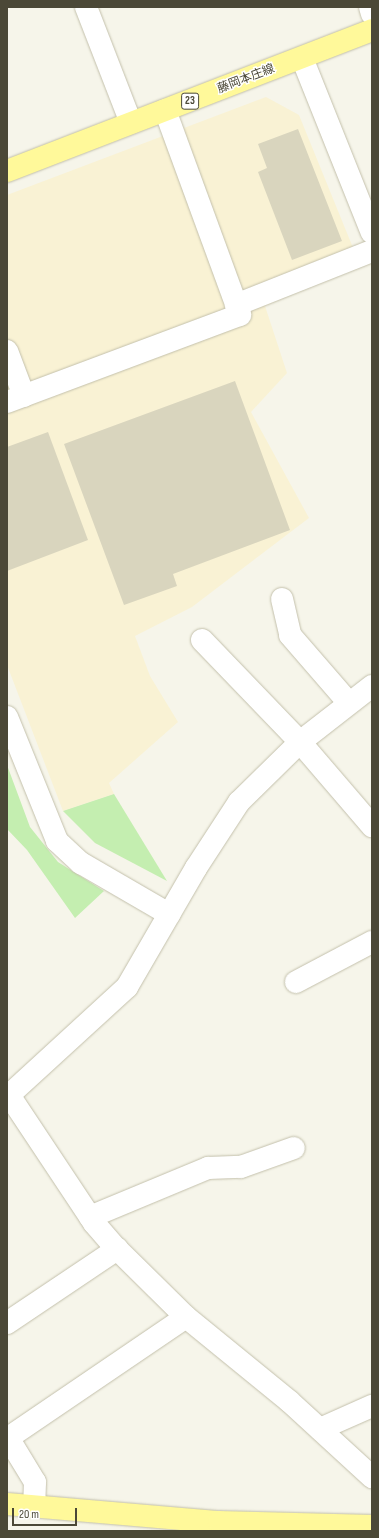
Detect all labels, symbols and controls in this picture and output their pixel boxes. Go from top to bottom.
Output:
street label: 藤岡本庄線 [215,62,277,96]
road number: 23 [181,92,199,110]
scale bar [14,1500,79,1526]
text: 20 m [19,1507,39,1522]

